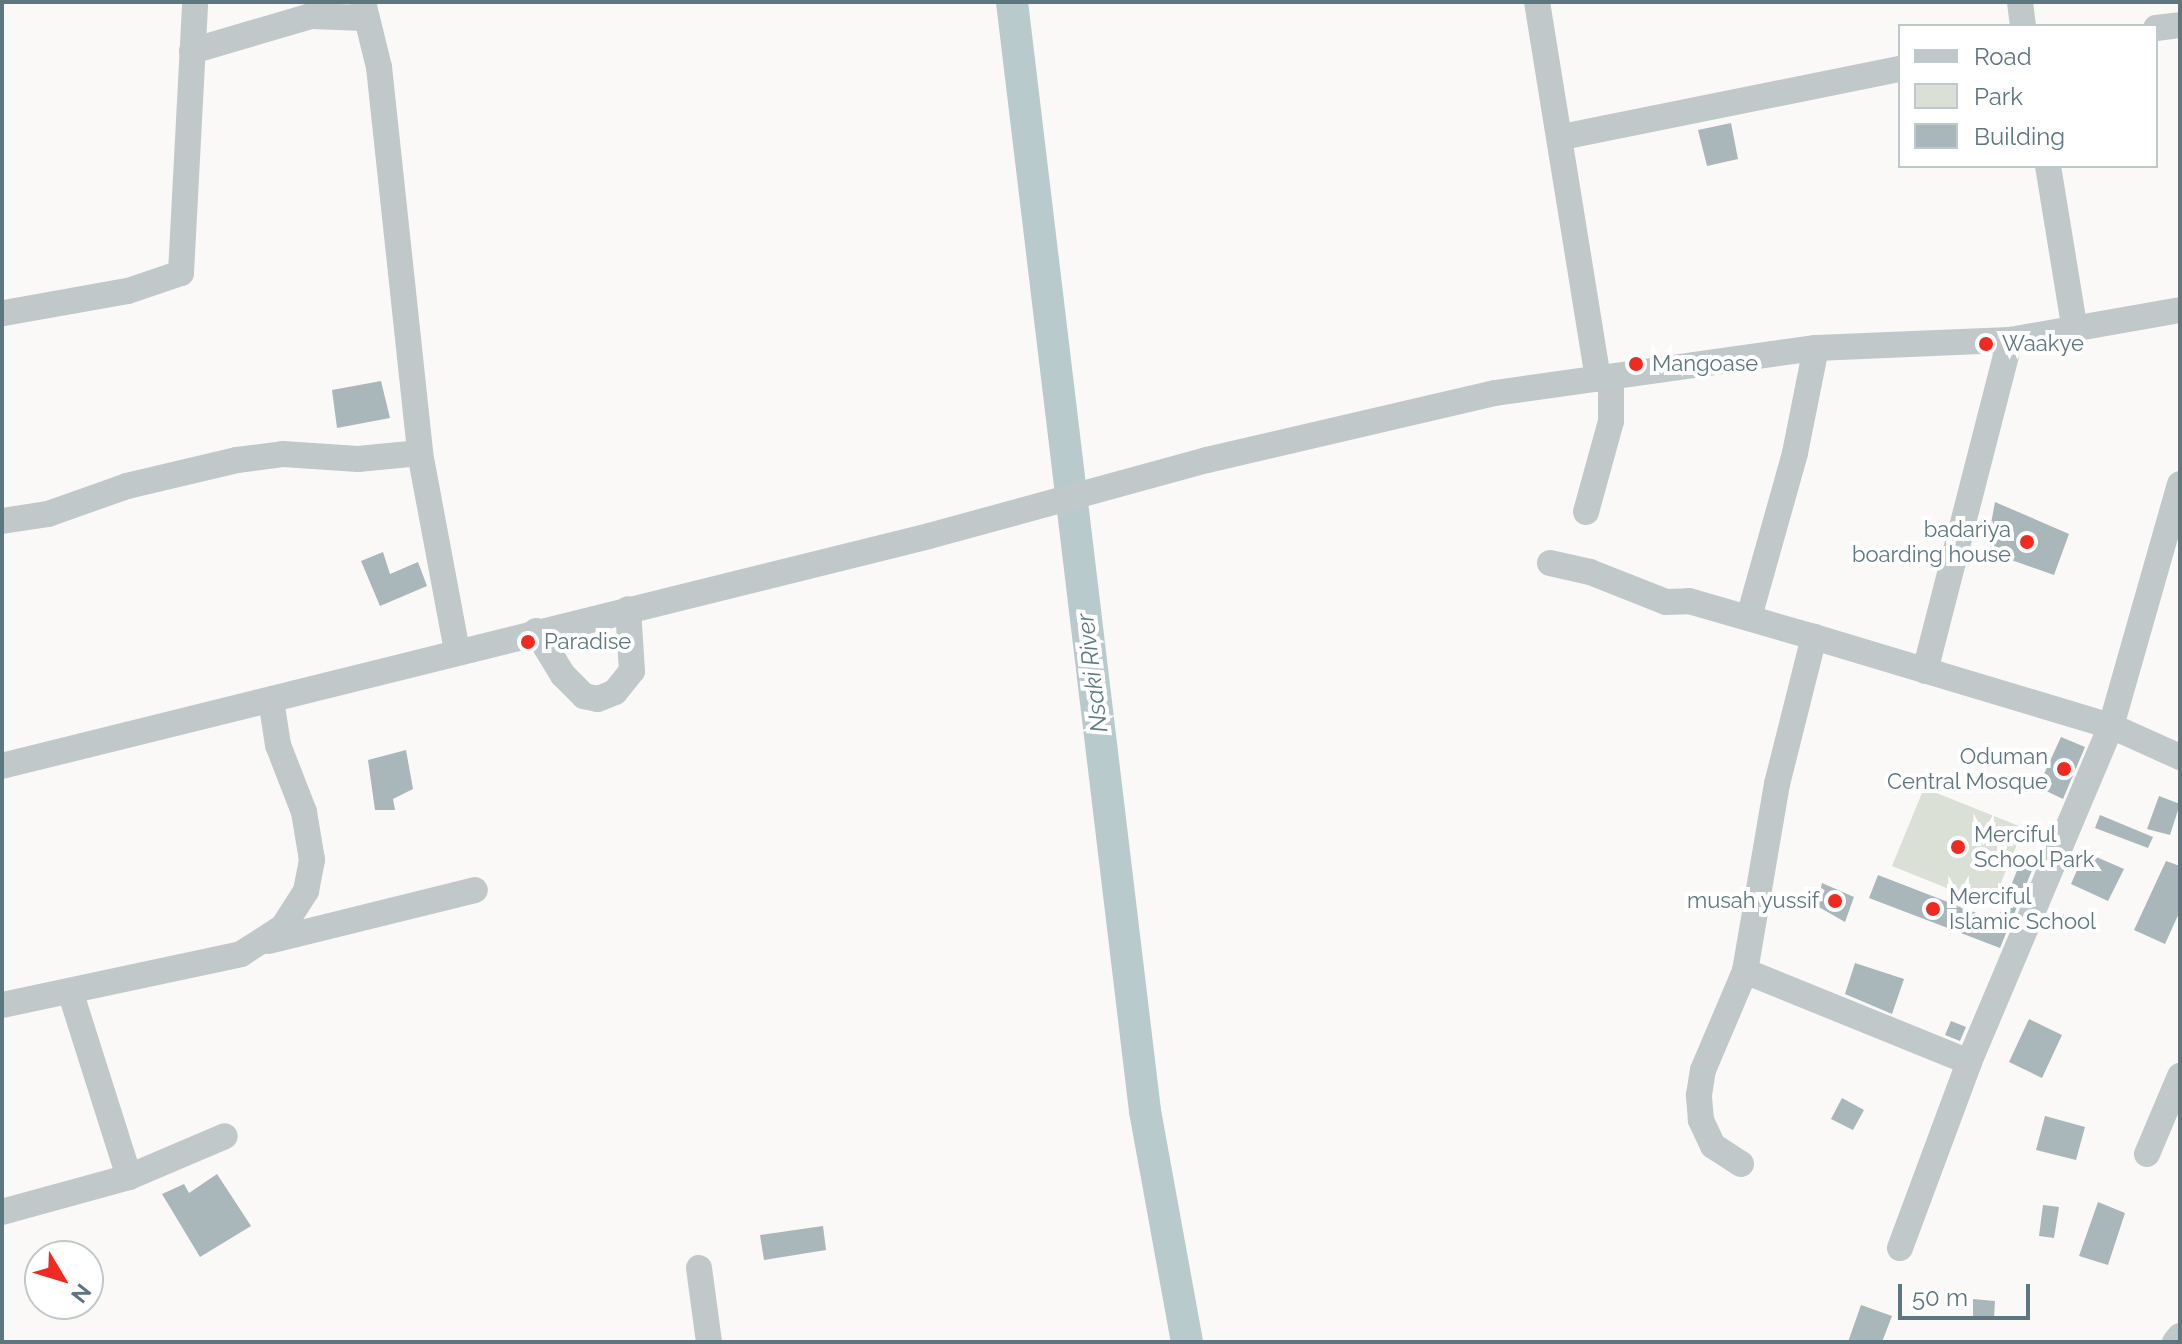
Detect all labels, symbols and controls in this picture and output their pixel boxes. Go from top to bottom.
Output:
legend [1898,24,2158,168]
text: Road [1974,42,2032,71]
text: Park [1974,82,2023,111]
text: Building [1974,122,2065,151]
place label: Waakye [2002,331,2084,357]
marker: Waakye [1977,335,1995,353]
place label: Mangoase [1652,351,1758,377]
marker: Mangoase [1627,355,1645,373]
place label: badariya boarding house [1852,516,2011,568]
marker: badariya boarding house [2018,533,2036,551]
water label: Nsaki River [1070,612,1114,734]
place label: Paradise [544,629,631,655]
marker: Paradise [519,633,537,651]
place label: Oduman Central Mosque [1886,743,2048,794]
marker: Oduman Central Mosque [2055,760,2073,778]
place label: Merciful School Park [1974,821,2095,872]
marker: Merciful School Park [1949,838,1967,856]
place label: Merciful Islamic School [1949,883,2096,934]
place label: musah yussif [1686,888,1819,914]
marker: musah yussif [1826,892,1844,910]
marker: Merciful Islamic School [1924,900,1942,918]
north arrow [24,1240,104,1320]
scale bar [1902,1268,2034,1318]
text: N [66,1279,97,1308]
text: 50 m [1912,1283,1968,1312]

